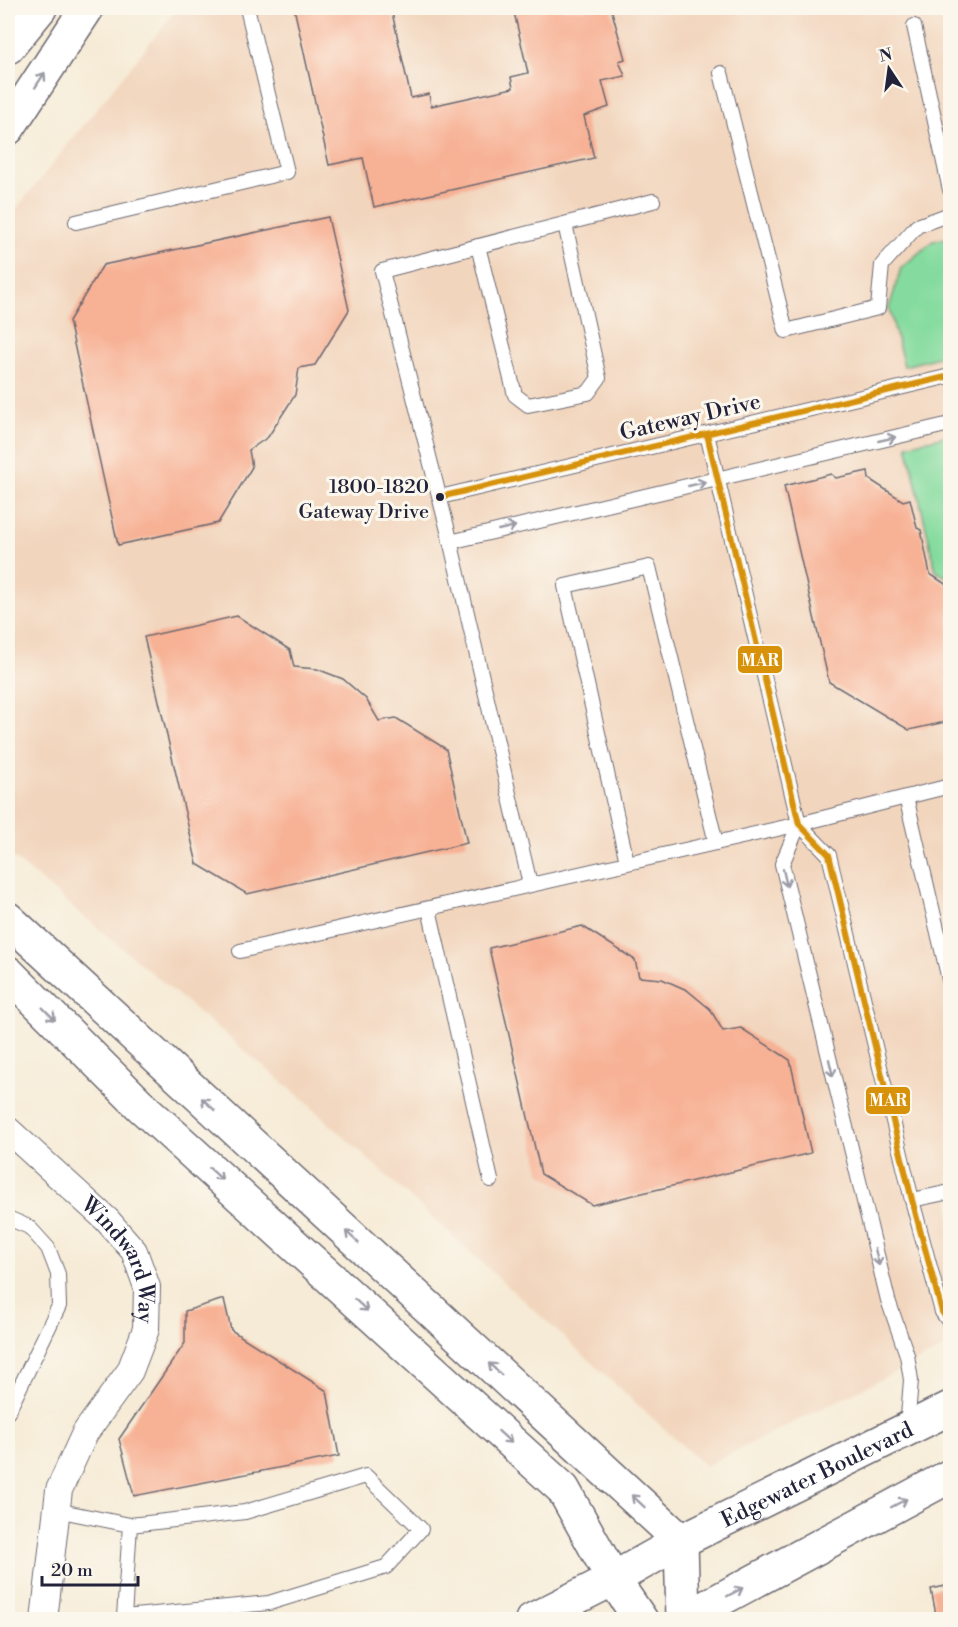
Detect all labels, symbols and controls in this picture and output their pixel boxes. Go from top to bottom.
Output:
north arrow [859,39,919,99]
text: N [877,44,895,67]
one-way arrow [34,72,46,88]
street label: Gateway Drive [617,388,763,447]
one-way arrow [877,432,896,444]
place label: 1800-1820 Gateway Drive [299,475,429,525]
one-way arrow [687,477,706,489]
marker: 1800-1820 Gateway Drive [434,491,446,503]
one-way arrow [497,522,516,534]
line badge: MAR [737,645,783,674]
text: MAR [741,651,780,671]
one-way arrow [780,868,791,887]
one-way arrow [42,1007,56,1022]
one-way arrow [825,1058,837,1077]
line badge: MAR [865,1086,911,1115]
text: MAR [869,1091,908,1111]
one-way arrow [201,1098,216,1112]
one-way arrow [209,1167,224,1181]
street label: Windward Way [74,1191,159,1324]
one-way arrow [344,1229,359,1244]
one-way arrow [871,1247,883,1266]
one-way arrow [353,1298,368,1313]
one-way arrow [488,1362,503,1376]
street label: Edgewater Boulevard [717,1416,918,1534]
one-way arrow [497,1430,512,1444]
one-way arrow [631,1494,646,1508]
one-way arrow [889,1497,907,1508]
scale bar [42,1549,138,1587]
text: 20 m [51,1559,93,1582]
one-way arrow [725,1586,743,1597]

